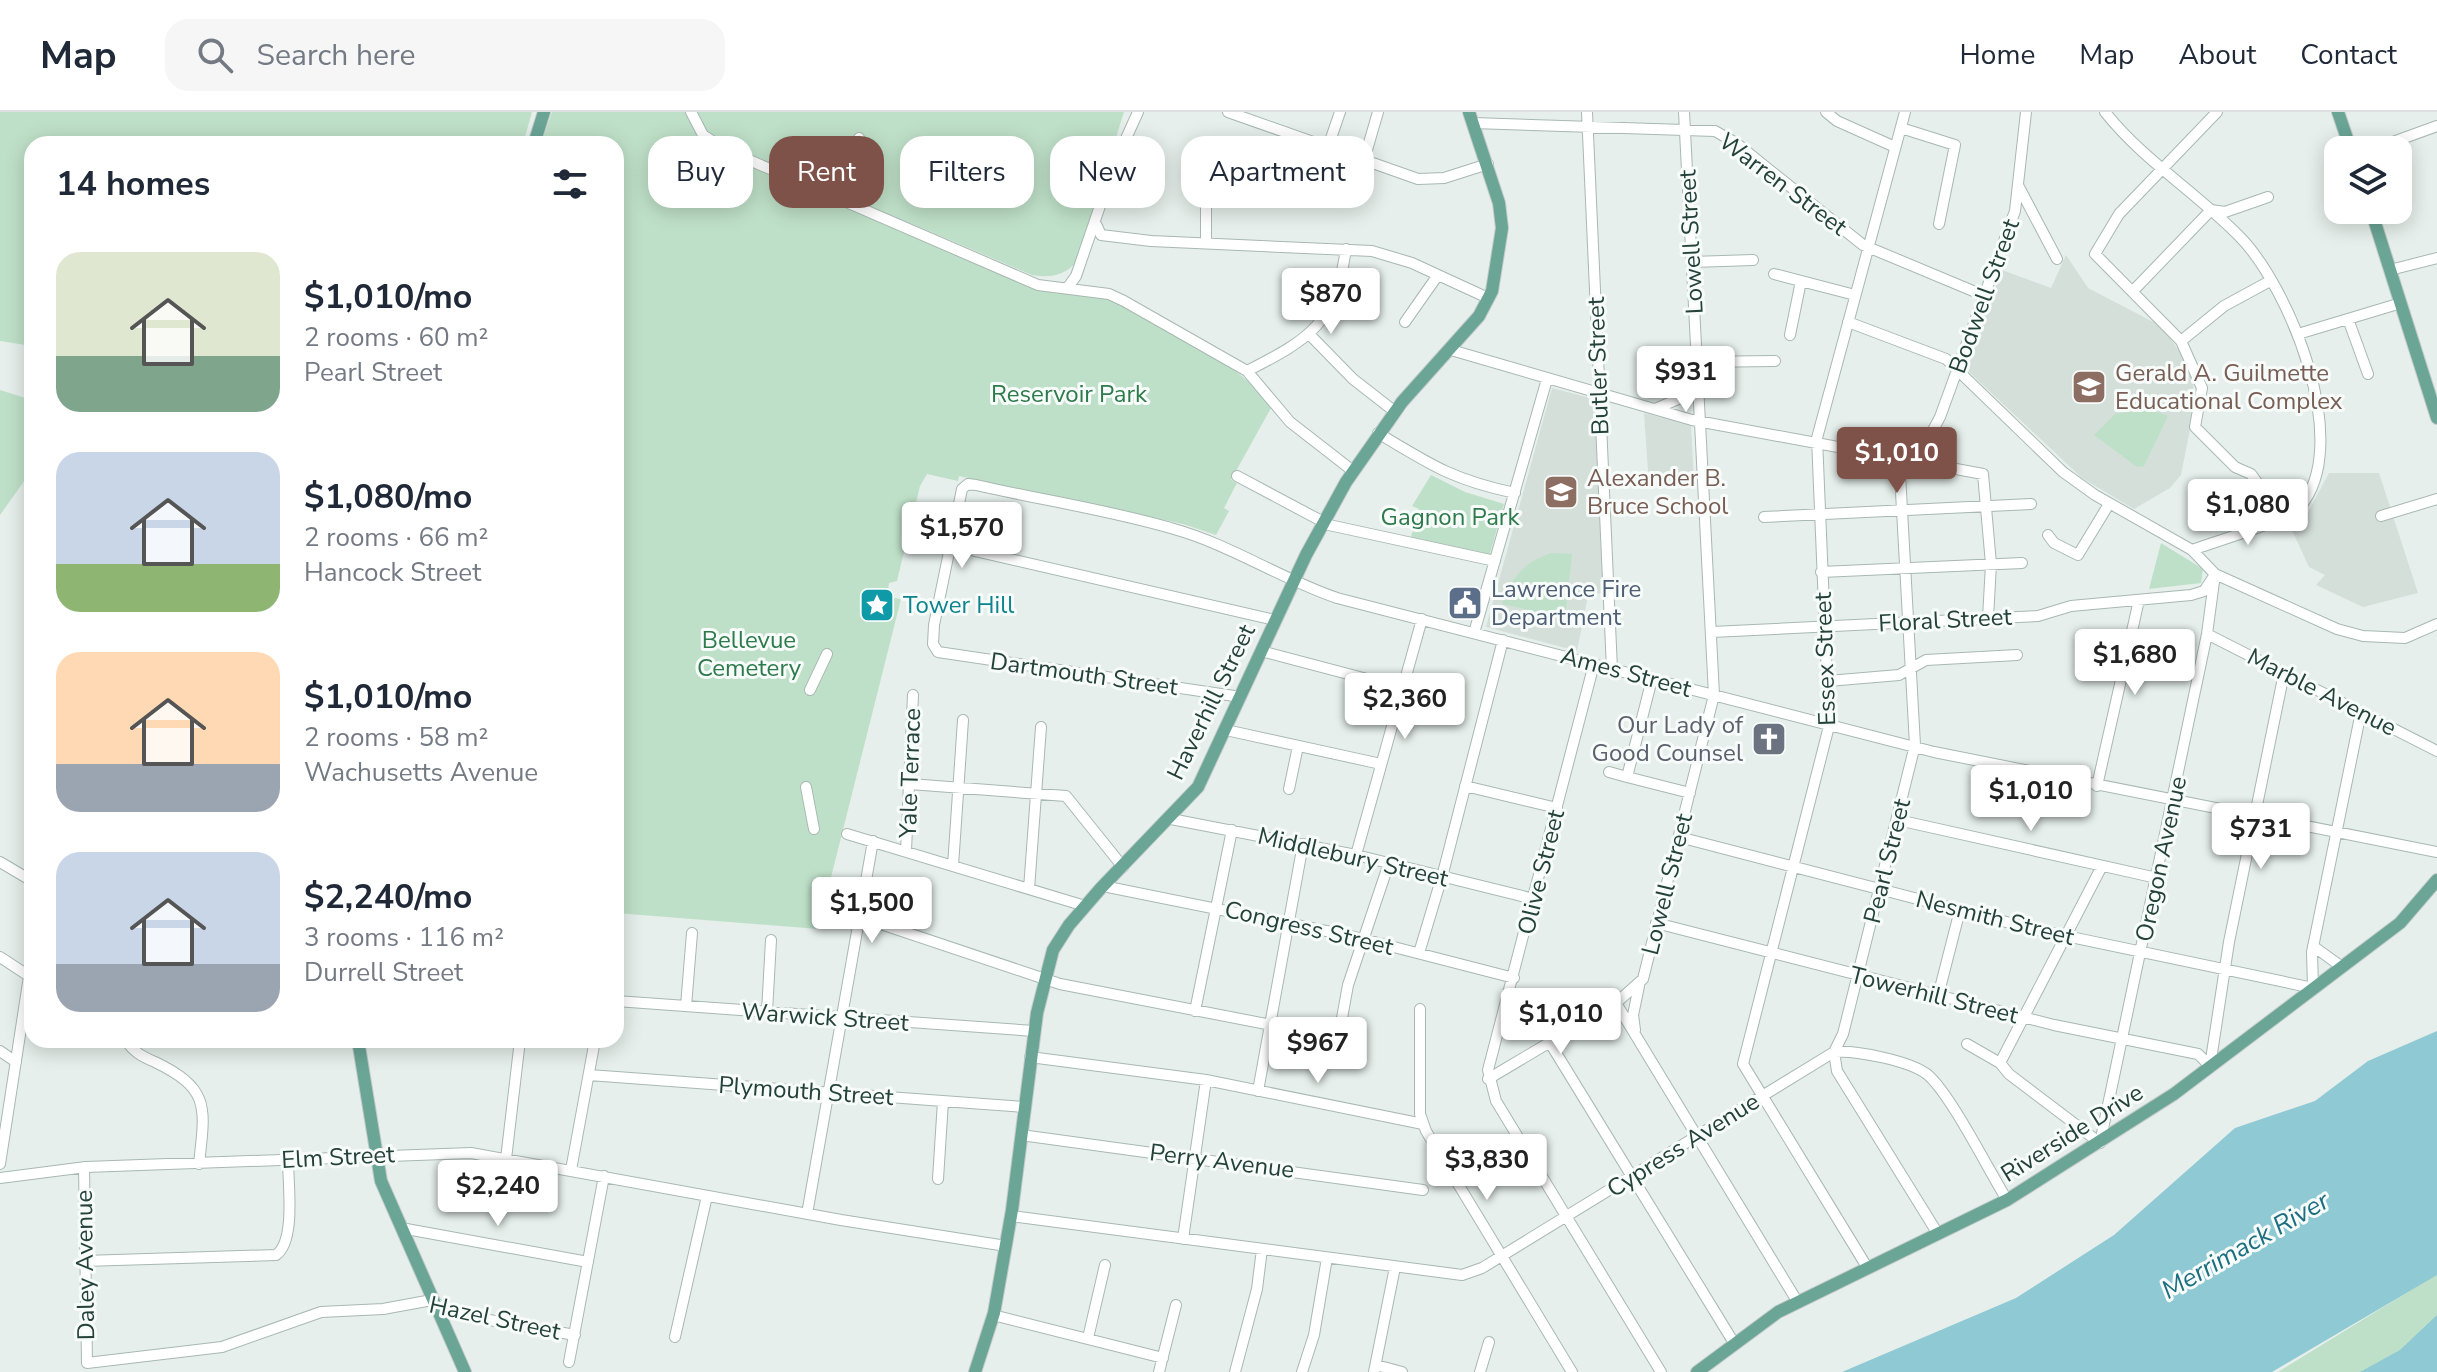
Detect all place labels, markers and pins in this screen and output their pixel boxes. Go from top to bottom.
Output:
pin: $870 [1284,268,1378,336]
pin: $931 [1639,346,1733,414]
place label: Gerald A. Guilmette Educational Complex [2115,357,2343,417]
school or university icon: Gerald A. Guilmette Educational Complex [2070,368,2108,406]
pin: $1,010 [1832,427,1962,495]
place label: Alexander B. Bruce School [1587,462,1728,522]
school or university icon: Alexander B. Bruce School [1542,473,1580,511]
pin: $1,080 [2183,479,2313,547]
pin: $1,570 [897,502,1027,570]
place label: Lawrence Fire Department [1491,573,1641,633]
public building icon: Lawrence Fire Department [1446,584,1484,622]
place icon: Tower Hill [858,586,896,624]
place label: Tower Hill [903,589,1014,621]
pin: $1,680 [2070,629,2200,697]
pin: $2,360 [1340,673,1470,741]
place label: Our Lady of Good Counsel [1592,709,1744,769]
church icon: Our Lady of Good Counsel [1750,720,1788,758]
pin: $1,010 [1966,765,2096,833]
pin: $731 [2214,803,2308,871]
pin: $1,500 [807,877,937,945]
pin: $1,010 [1496,988,1626,1056]
pin: $967 [1271,1017,1365,1085]
pin: $3,830 [1422,1134,1552,1202]
pin: $2,240 [433,1160,563,1228]

